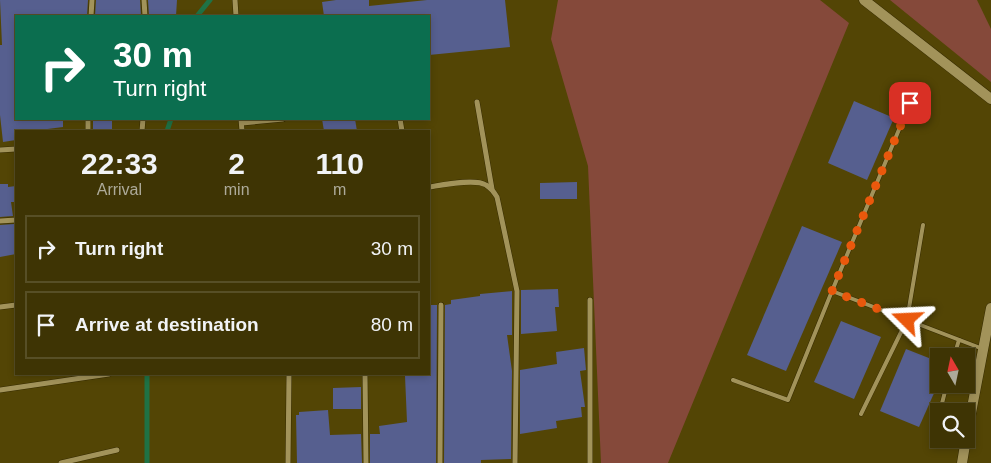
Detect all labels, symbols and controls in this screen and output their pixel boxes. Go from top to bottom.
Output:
icon: right [30,35,95,100]
text: 30 m [113,35,193,74]
text: Turn right [113,76,206,101]
pin [889,82,931,124]
icon: arrive [896,89,924,117]
text: 22:33 [81,147,158,180]
text: 2 [228,147,245,180]
text: 110 [316,147,364,180]
text: Arrival [97,181,142,198]
text: min [224,181,250,198]
text: m [333,181,346,198]
icon: right [32,235,60,263]
text: Turn right [75,238,163,259]
text: 30 m [371,238,413,259]
position arrow [880,293,932,345]
icon: arrive [32,311,60,339]
text: Arrive at destination [75,314,259,335]
text: 80 m [371,314,413,335]
north arrow [930,348,975,392]
map controls [930,348,975,448]
button: search [930,403,975,448]

